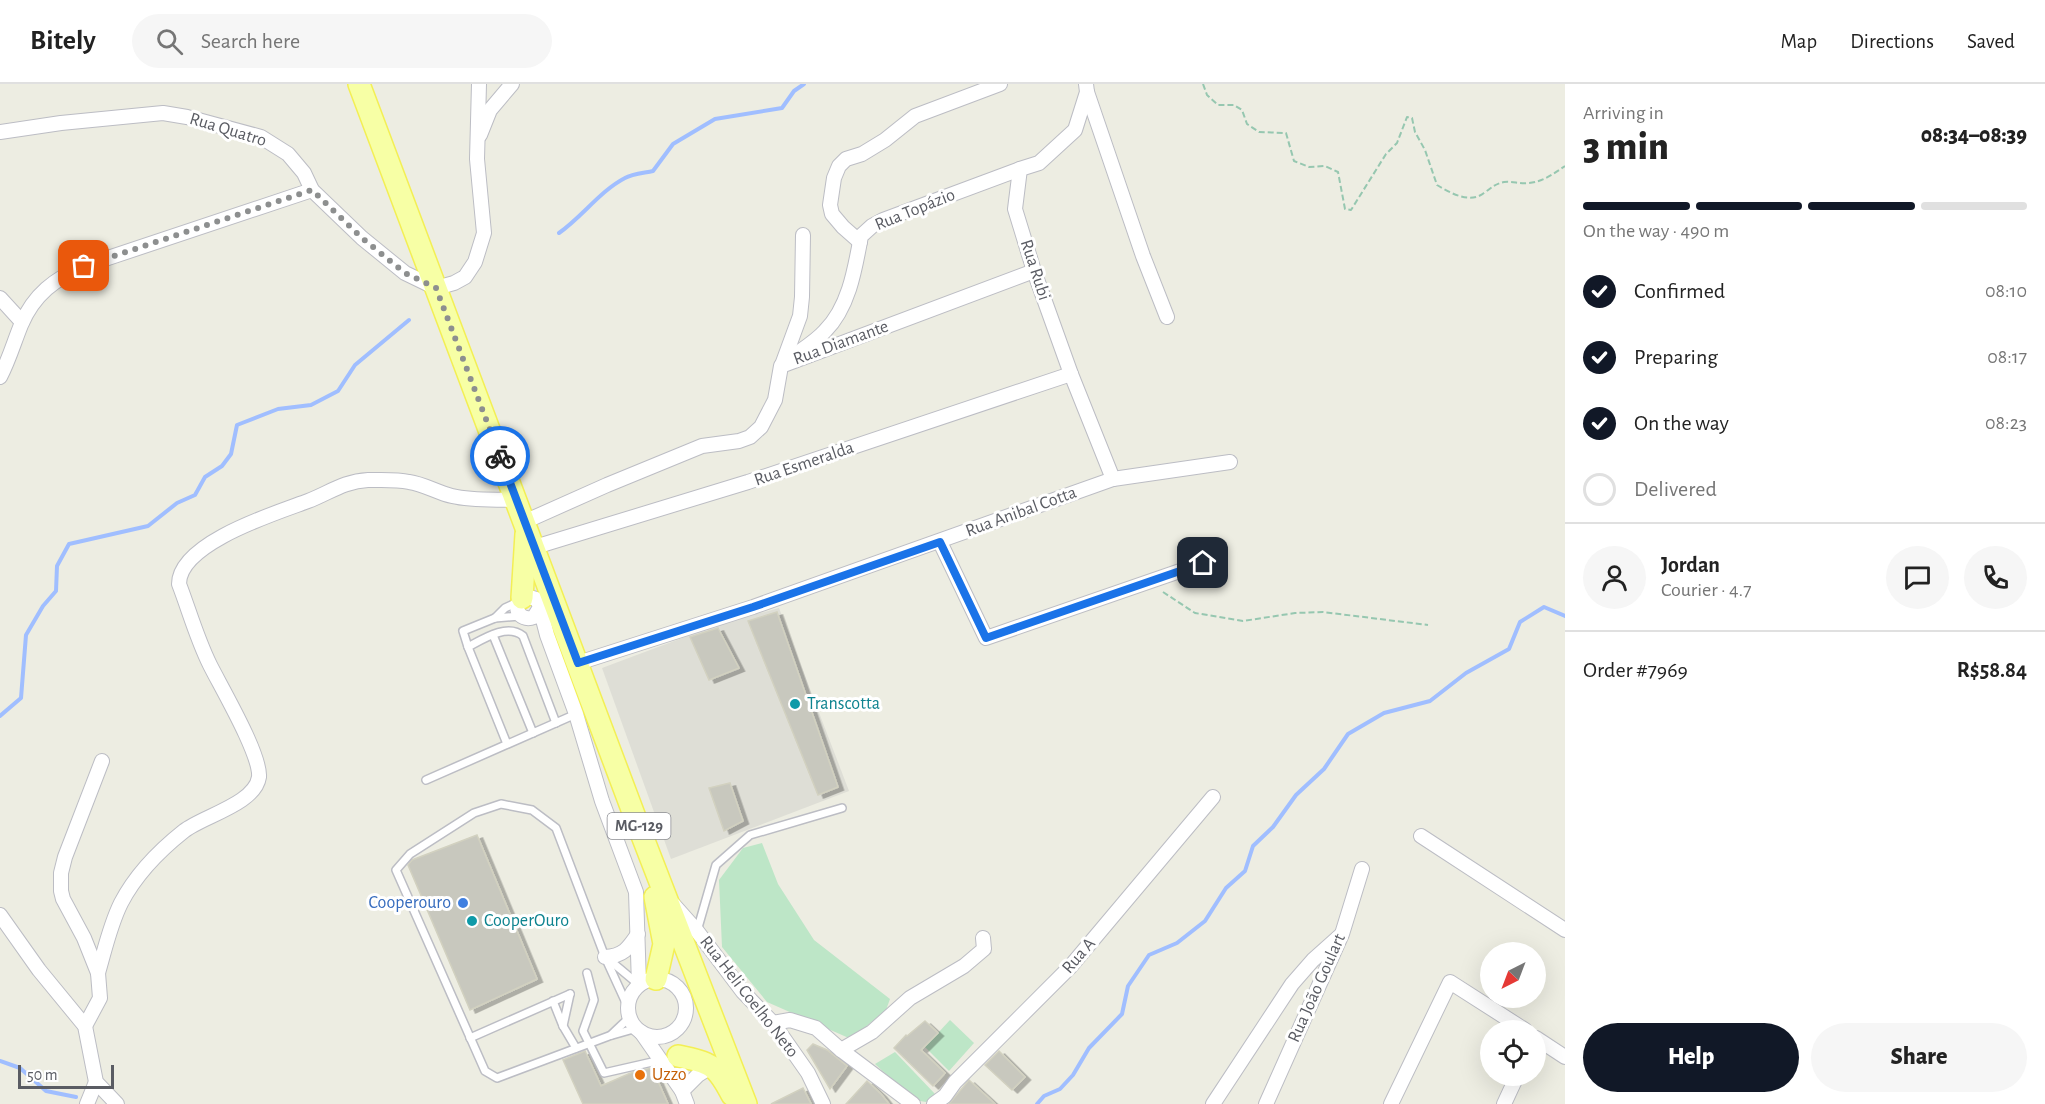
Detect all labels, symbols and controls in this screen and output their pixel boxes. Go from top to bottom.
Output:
search box [132,14,552,68]
icon: search [153,25,186,58]
text: Bitely [30,27,96,55]
text: Search here [201,30,300,52]
text: Map [1781,31,1817,52]
text: Directions [1850,31,1934,52]
text: Saved [1967,31,2015,52]
text: Arriving in [1583,103,1664,123]
street label: Rua Quatro [187,110,269,150]
text: 08:34–08:39 [1921,124,2027,146]
text: 3 min [1583,128,1669,167]
street label: Rua Topázio [872,186,958,234]
text: On the way · 490 m [1583,221,1729,241]
street label: Rua Rubi [1017,237,1053,303]
pin [58,240,109,291]
icon: bag [67,249,100,282]
icon: check [1583,275,1616,308]
text: Confirmed [1634,280,1725,302]
text: 08:10 [1985,281,2027,301]
street label: Rua Diamante [791,317,891,369]
icon: check [1583,341,1616,374]
text: Preparing [1634,346,1718,368]
text: 08:17 [1987,347,2027,367]
icon: check [1583,407,1616,440]
text: On the way [1634,412,1729,434]
text: 08:23 [1985,413,2027,433]
courier [470,426,530,486]
street label: Rua Esmeralda [752,439,856,489]
icon: bike [484,440,517,473]
text: Delivered [1634,478,1717,500]
street label: Rua Anibal Cotta [963,484,1079,540]
pin [1177,537,1228,588]
icon: home [1186,546,1219,579]
button: person [1583,546,1646,609]
button: chat [1886,546,1949,609]
button: phone [1964,546,2027,609]
text: Jordan [1661,554,1720,576]
text: Courier · 4.7 [1661,580,1752,600]
text: Order #7969 [1583,659,1688,681]
text: R$58.84 [1957,659,2027,681]
place label: Transcotta [807,695,880,713]
marker: Transcotta [788,697,802,711]
road number: MG-129 [608,813,670,839]
place label: Cooperouro [369,894,451,912]
marker: Cooperouro [456,896,470,910]
place label: CooperOuro [484,912,569,930]
marker: CooperOuro [465,914,479,928]
street label: Rua João Goulart [1285,931,1349,1045]
street label: Rua Heli Coelho Neto [696,933,802,1061]
street label: Rua A [1059,934,1099,977]
north arrow [1480,942,1546,1008]
map controls [1480,942,1546,1086]
button: locate [1480,1020,1546,1086]
button: Help [1583,1023,1799,1092]
button: Share [1811,1023,2027,1092]
scale bar [18,1062,114,1090]
place label: Uzzo [652,1066,687,1084]
text: 50 m [27,1067,58,1083]
marker: Uzzo [633,1068,647,1082]

